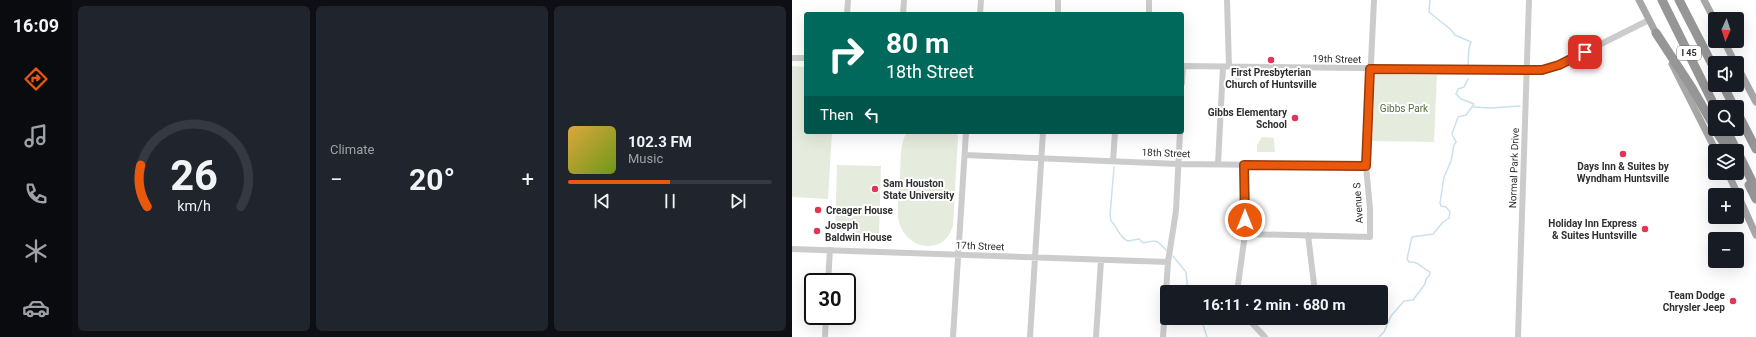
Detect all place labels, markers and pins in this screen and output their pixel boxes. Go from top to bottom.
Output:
pin [1568,35,1602,69]
marker: First Presbyterian Church of Huntsville [1266,55,1276,65]
place label: First Presbyterian Church of Huntsville [1225,67,1317,90]
place label: Gibbs Elementary School [1208,107,1288,130]
marker: Gibbs Elementary School [1290,113,1300,123]
marker: Days Inn & Suites by Wyndham Huntsville [1618,149,1628,159]
place label: Days Inn & Suites by Wyndham Huntsville [1577,161,1670,184]
place label: Sam Houston State University [883,178,955,201]
marker: Sam Houston State University [870,184,880,194]
marker: Creager House [813,205,823,215]
place label: Creager House [826,205,894,216]
place label: Holiday Inn Express & Suites Huntsville [1548,218,1638,241]
place label: Joseph Baldwin House [825,220,893,243]
marker: Holiday Inn Express & Suites Huntsville [1640,224,1650,234]
marker: Joseph Baldwin House [812,226,822,236]
place label: Team Dodge Chrysler Jeep [1663,290,1726,313]
marker: Team Dodge Chrysler Jeep [1728,296,1738,306]

